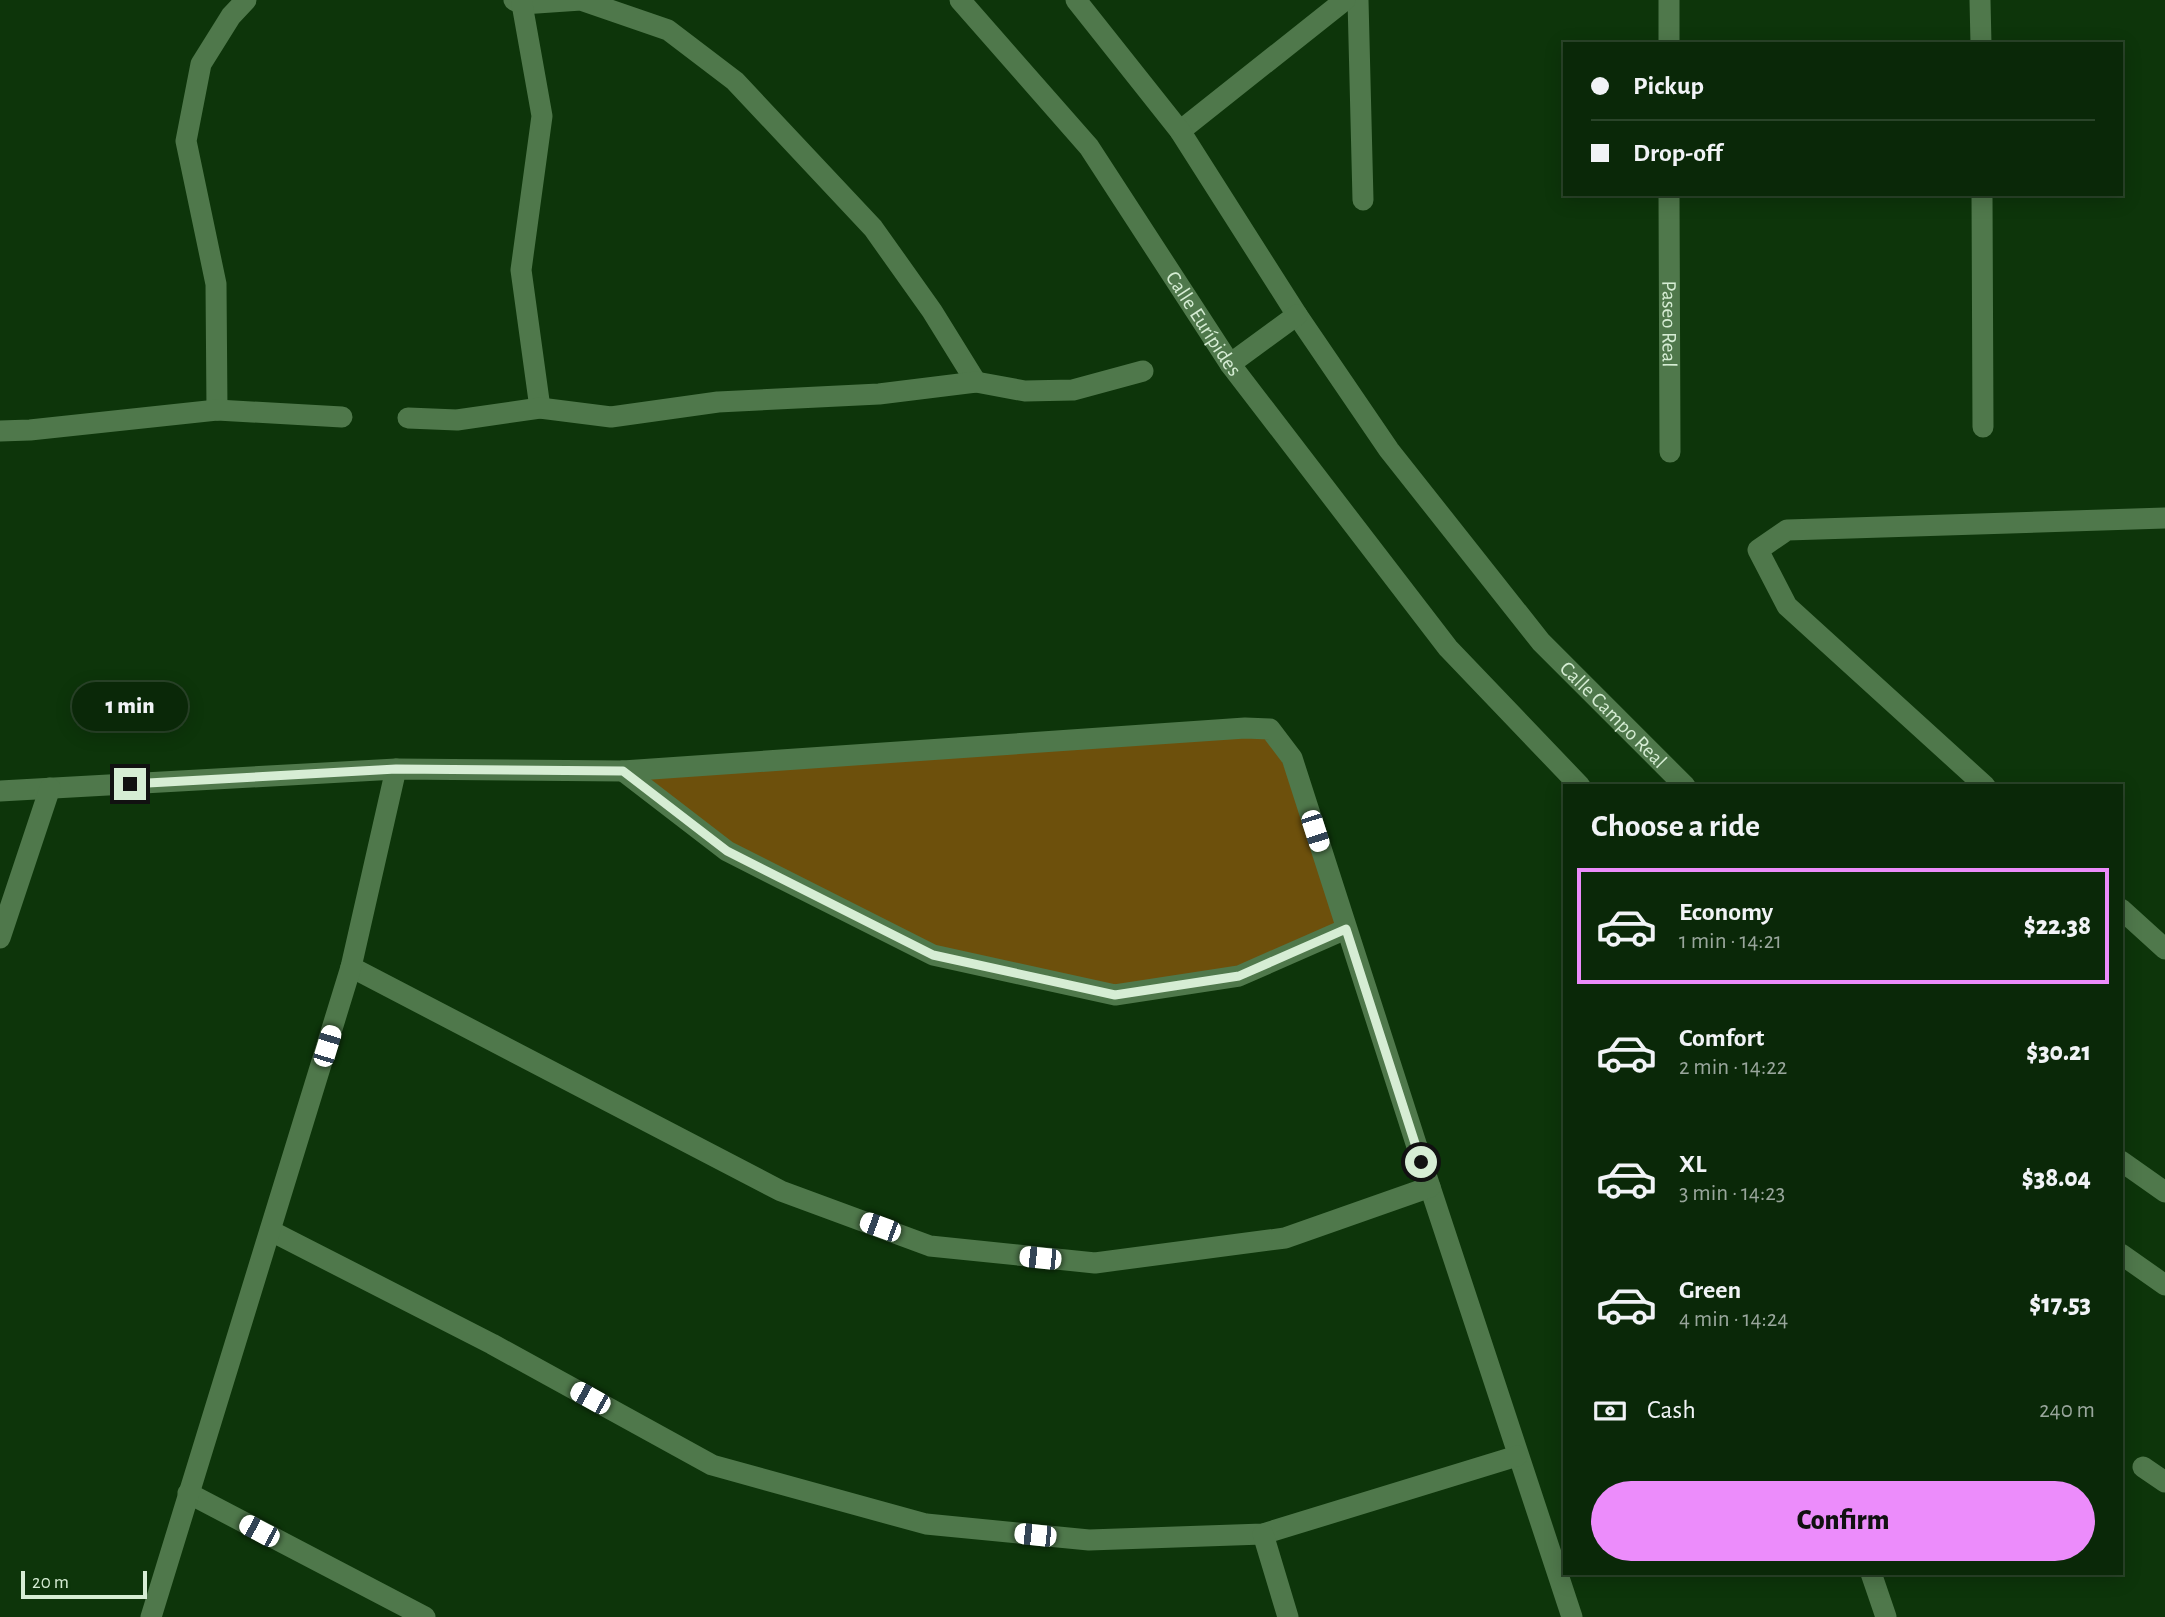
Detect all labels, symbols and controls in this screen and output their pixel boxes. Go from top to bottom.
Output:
text: Pickup [1633,73,1704,99]
text: Drop-off [1633,140,1722,166]
street label: Calle Eurípides [1162,267,1246,380]
street label: Paseo Real [1659,281,1680,367]
street label: Calle Campo Real [1556,657,1671,772]
callout: 1 min [72,682,188,732]
text: 1 min [106,695,154,718]
route end [114,768,146,800]
car [1299,808,1332,854]
text: Choose a ride [1591,810,1760,842]
icon: car [1595,895,1658,958]
text: Economy [1679,899,1773,925]
text: $22.38 [2024,913,2091,939]
text: 1 min · 14:21 [1679,930,1782,953]
icon: car [1595,1021,1658,1084]
car [311,1023,344,1069]
text: Comfort [1679,1025,1764,1051]
text: $30.21 [2026,1039,2091,1065]
text: 2 min · 14:22 [1679,1056,1787,1079]
route start [1405,1146,1437,1178]
icon: car [1595,1147,1658,1210]
text: XL [1679,1151,1706,1177]
text: $38.04 [2022,1165,2091,1191]
text: 3 min · 14:23 [1679,1182,1785,1205]
car [857,1210,904,1244]
car [1019,1245,1062,1271]
icon: car [1595,1273,1658,1336]
text: Green [1679,1277,1741,1303]
text: $17.53 [2029,1291,2091,1317]
text: 4 min · 14:24 [1679,1308,1788,1331]
car [567,1379,614,1417]
icon: cash [1591,1392,1629,1430]
text: Cash [1647,1397,1696,1423]
text: 240 m [2039,1399,2095,1422]
button: Confirm [1591,1481,2095,1561]
car [236,1512,283,1550]
car [1014,1522,1057,1548]
scale bar [21,1568,147,1600]
text: 20 m [32,1573,69,1592]

